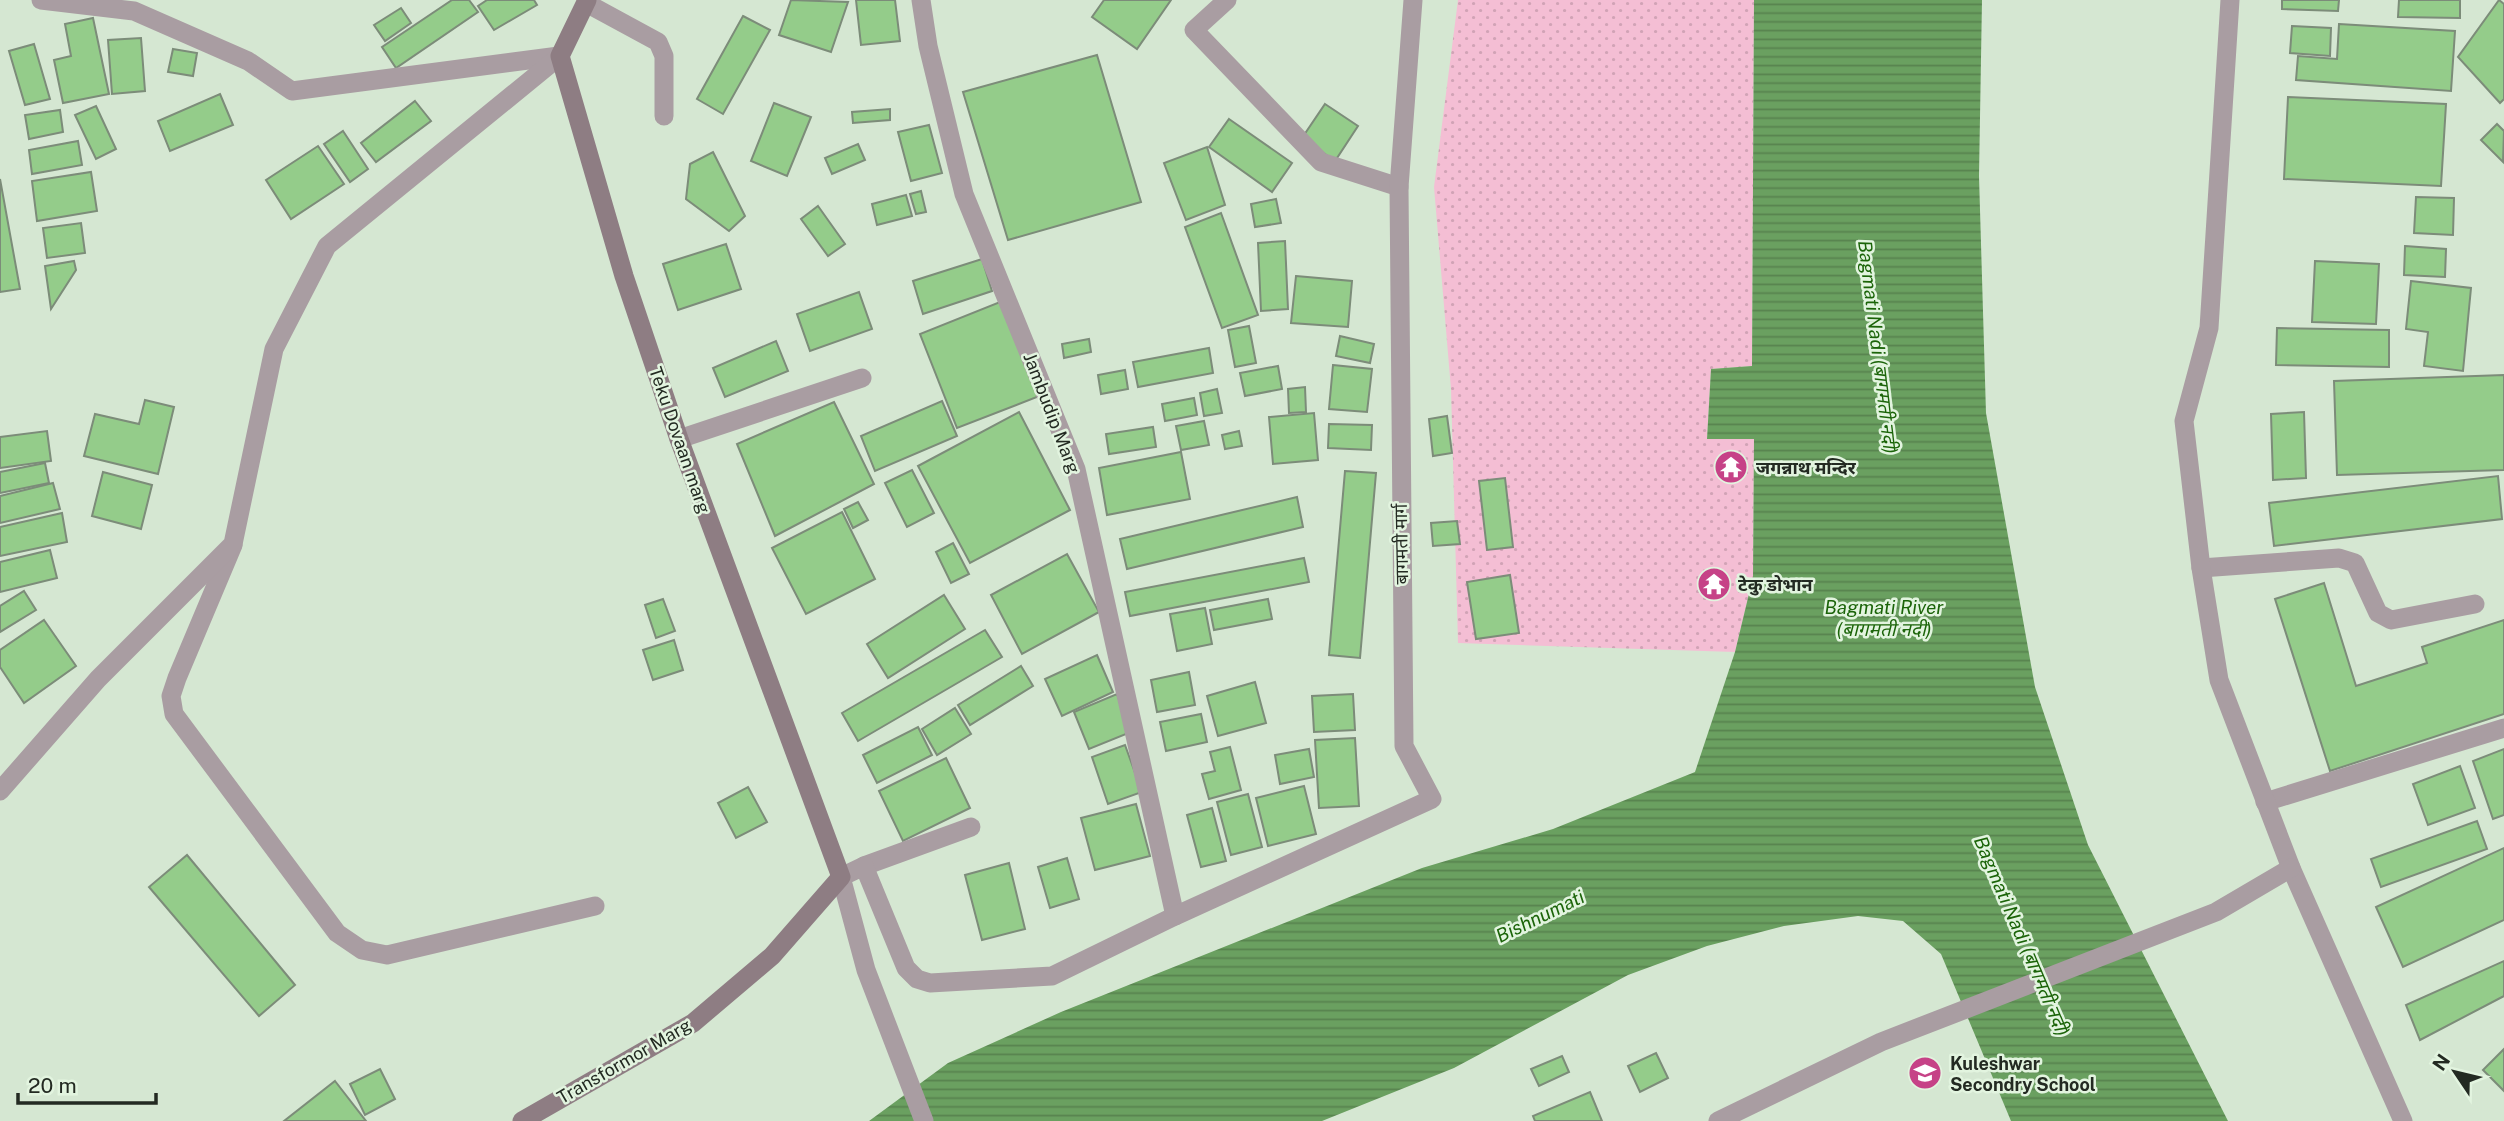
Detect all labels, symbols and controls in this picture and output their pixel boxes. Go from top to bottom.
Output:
water label: Bagmati Nadi (बागमती नदी) [1854,239,1902,455]
street label: Jambudip Marg [1019,350,1085,476]
street label: Teku Dovaan marg [645,364,715,516]
temple icon: जगन्नाथ मन्दिर [1712,448,1750,486]
place label: जगन्नाथ मन्दिर [1756,457,1857,478]
street label: बागमती मार्ग [1390,502,1412,585]
temple icon: टेकु डोभान [1695,565,1733,603]
place label: टेकु डोभान [1738,574,1814,596]
water label: Bagmati River (बागमती नदी) [1825,596,1944,640]
water label: Bagmati Nadi (बागमती नदी) [1970,833,2074,1039]
water label: Bishnumati [1492,885,1588,947]
street label: Transformor Marg [553,1014,695,1108]
north arrow [2420,1037,2490,1107]
text: N [2428,1050,2454,1075]
place label: Kuleshwar Secondry School [1950,1053,2096,1095]
school or university icon: Kuleshwar Secondry School [1906,1054,1944,1092]
scale bar [18,1062,156,1106]
text: 20 m [28,1073,77,1098]

